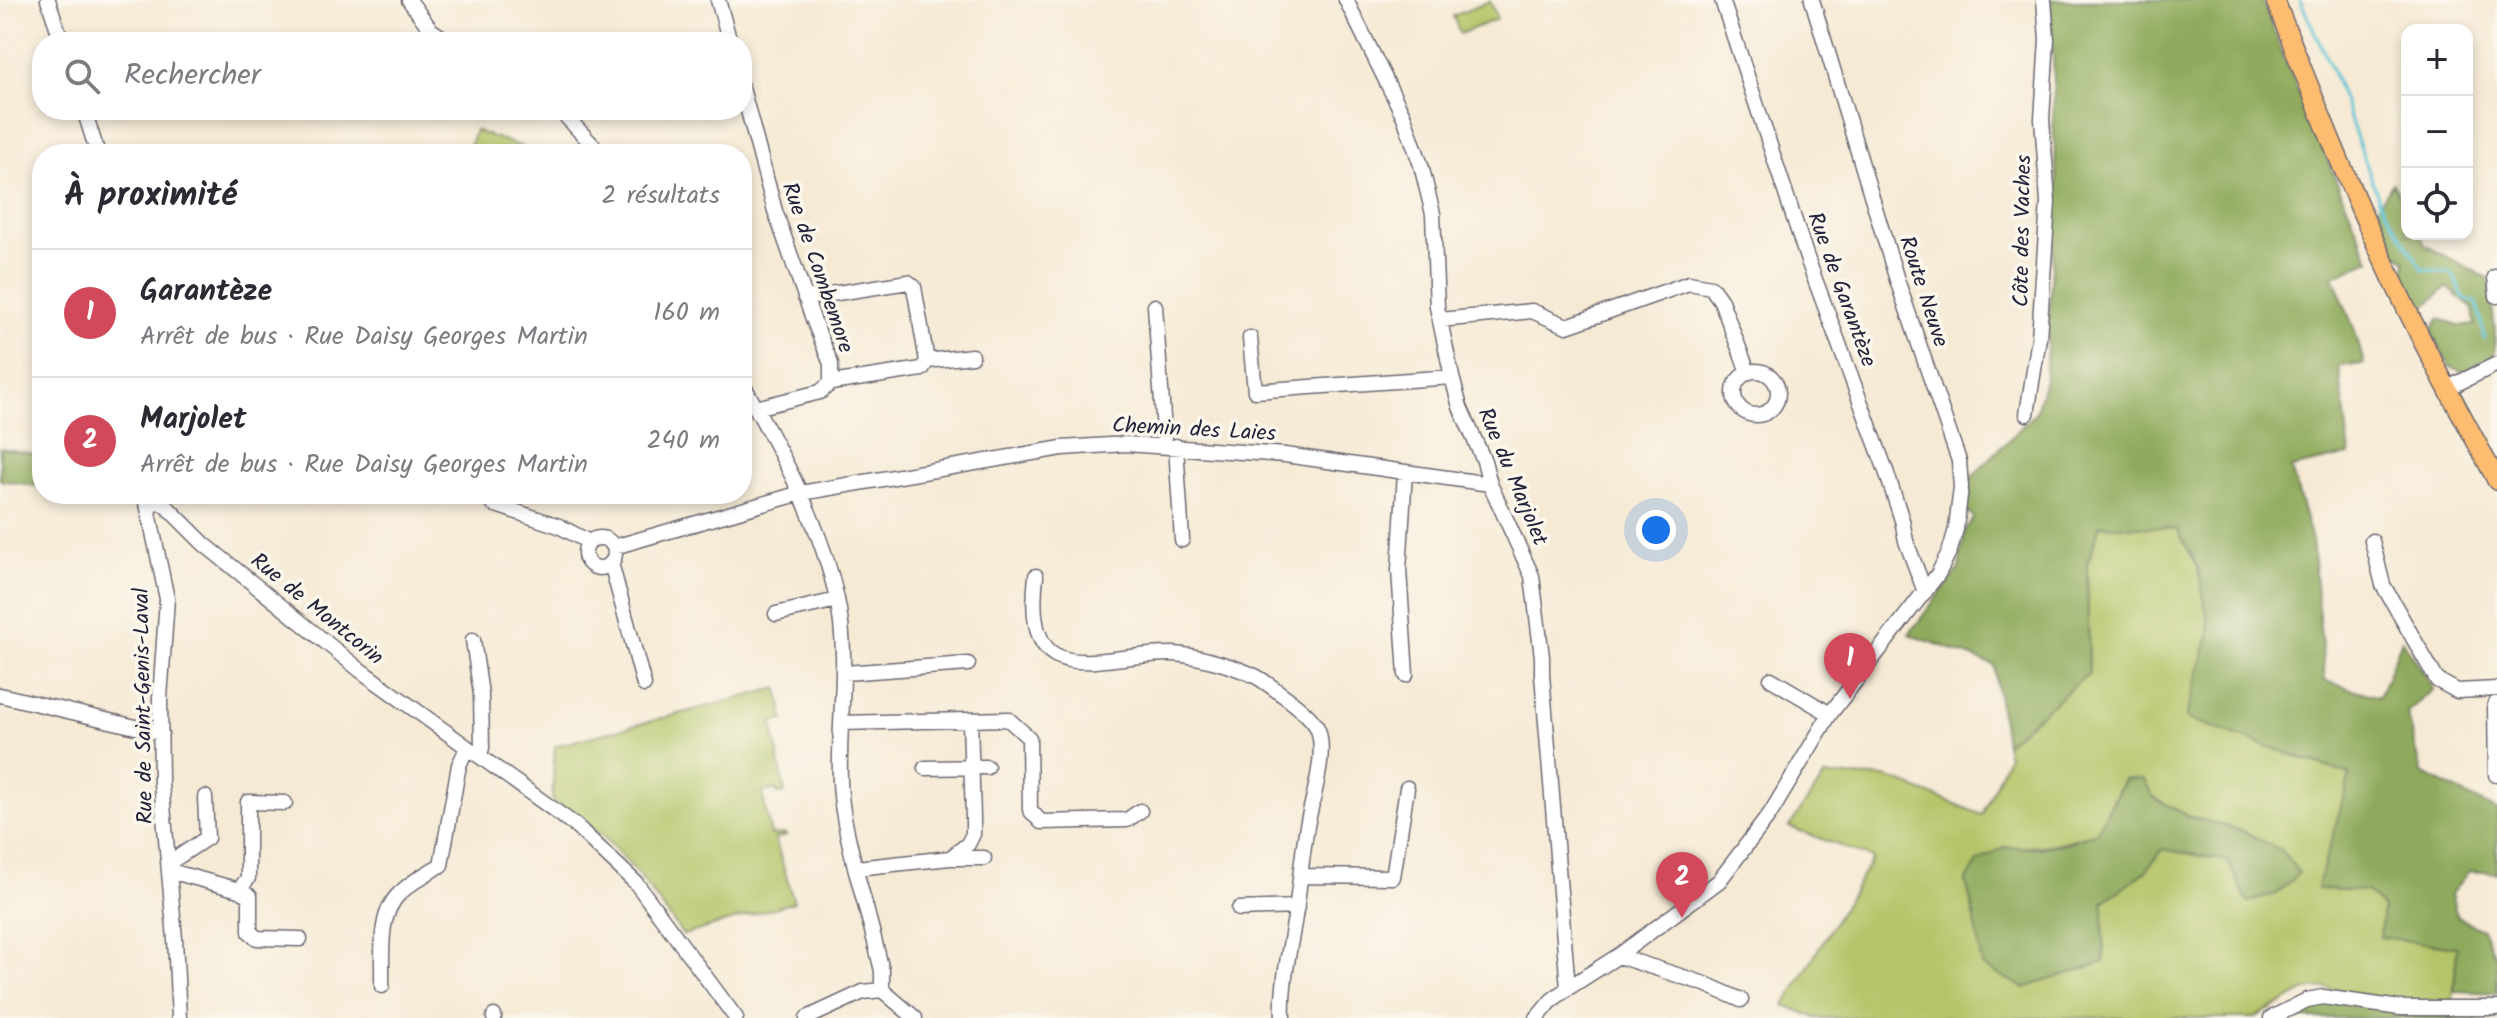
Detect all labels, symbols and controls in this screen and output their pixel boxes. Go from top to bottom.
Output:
map controls [2401,24,2473,240]
button: + [2401,24,2473,96]
search box [32,32,752,120]
text: Rechercher [124,52,261,100]
icon: search [60,54,104,98]
button: − [2401,96,2473,168]
street label: Côte des Vaches [2005,154,2042,307]
button: locate [2401,168,2473,240]
text: À proximité [64,169,237,223]
text: 2 résultats [601,175,720,217]
street label: Rue de Combemore [771,178,862,358]
street label: Rue de Garantèze [1796,207,1885,372]
street label: Route Neuve [1888,232,1957,352]
text: Garantèze [140,268,272,316]
text: 1 [86,292,94,334]
text: 160 m [653,292,720,334]
text: Arrêt de bus · Rue Daisy Georges Martin [140,316,588,358]
text: Marjolet [140,396,246,444]
street label: Rue du Marjolet [1467,403,1557,552]
street label: Chemin des Laies [1111,409,1277,452]
text: 2 [82,420,98,462]
text: 240 m [646,420,720,462]
text: Arrêt de bus · Rue Daisy Georges Martin [140,444,588,486]
your location [1636,510,1676,550]
street label: Rue de Montcorin [242,545,391,675]
street label: Rue de Saint-Genis-Laval [125,587,164,825]
pin: 1 [1824,633,1876,699]
pin: 2 [1656,852,1708,918]

